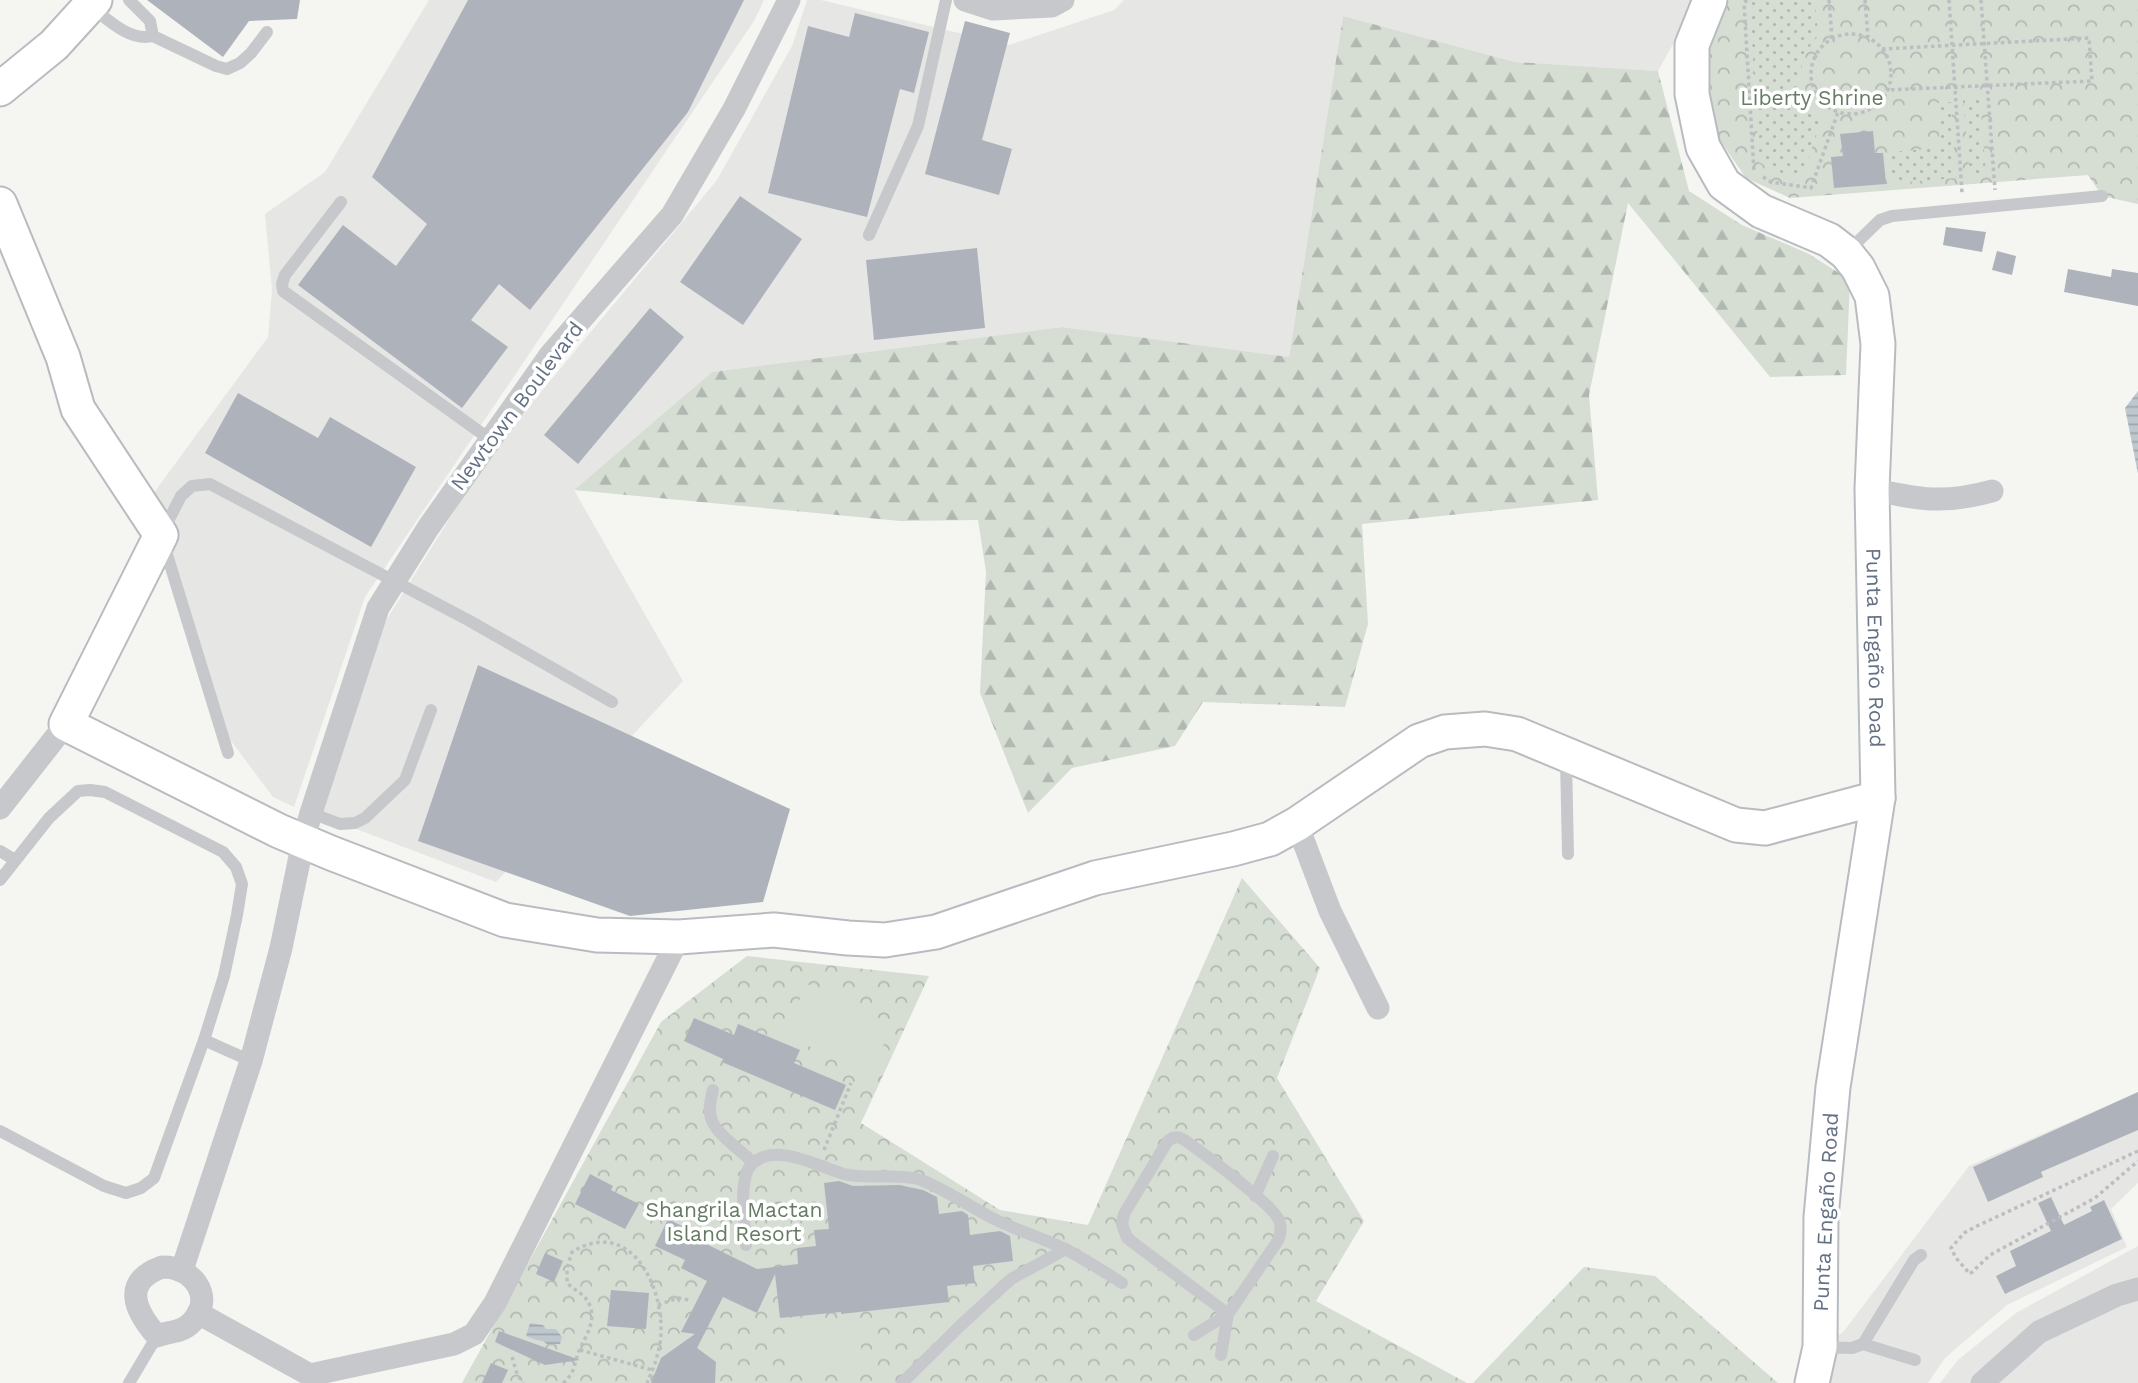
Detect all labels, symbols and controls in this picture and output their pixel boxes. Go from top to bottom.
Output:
park label: Liberty Shrine [1740,85,1884,110]
street label: Newtown Boulevard [445,316,588,495]
street label: Punta Engaño Road [1861,548,1890,748]
street label: Punta Engaño Road [1808,1112,1843,1312]
park label: Shangrila Mactan Island Resort [646,1197,822,1246]

